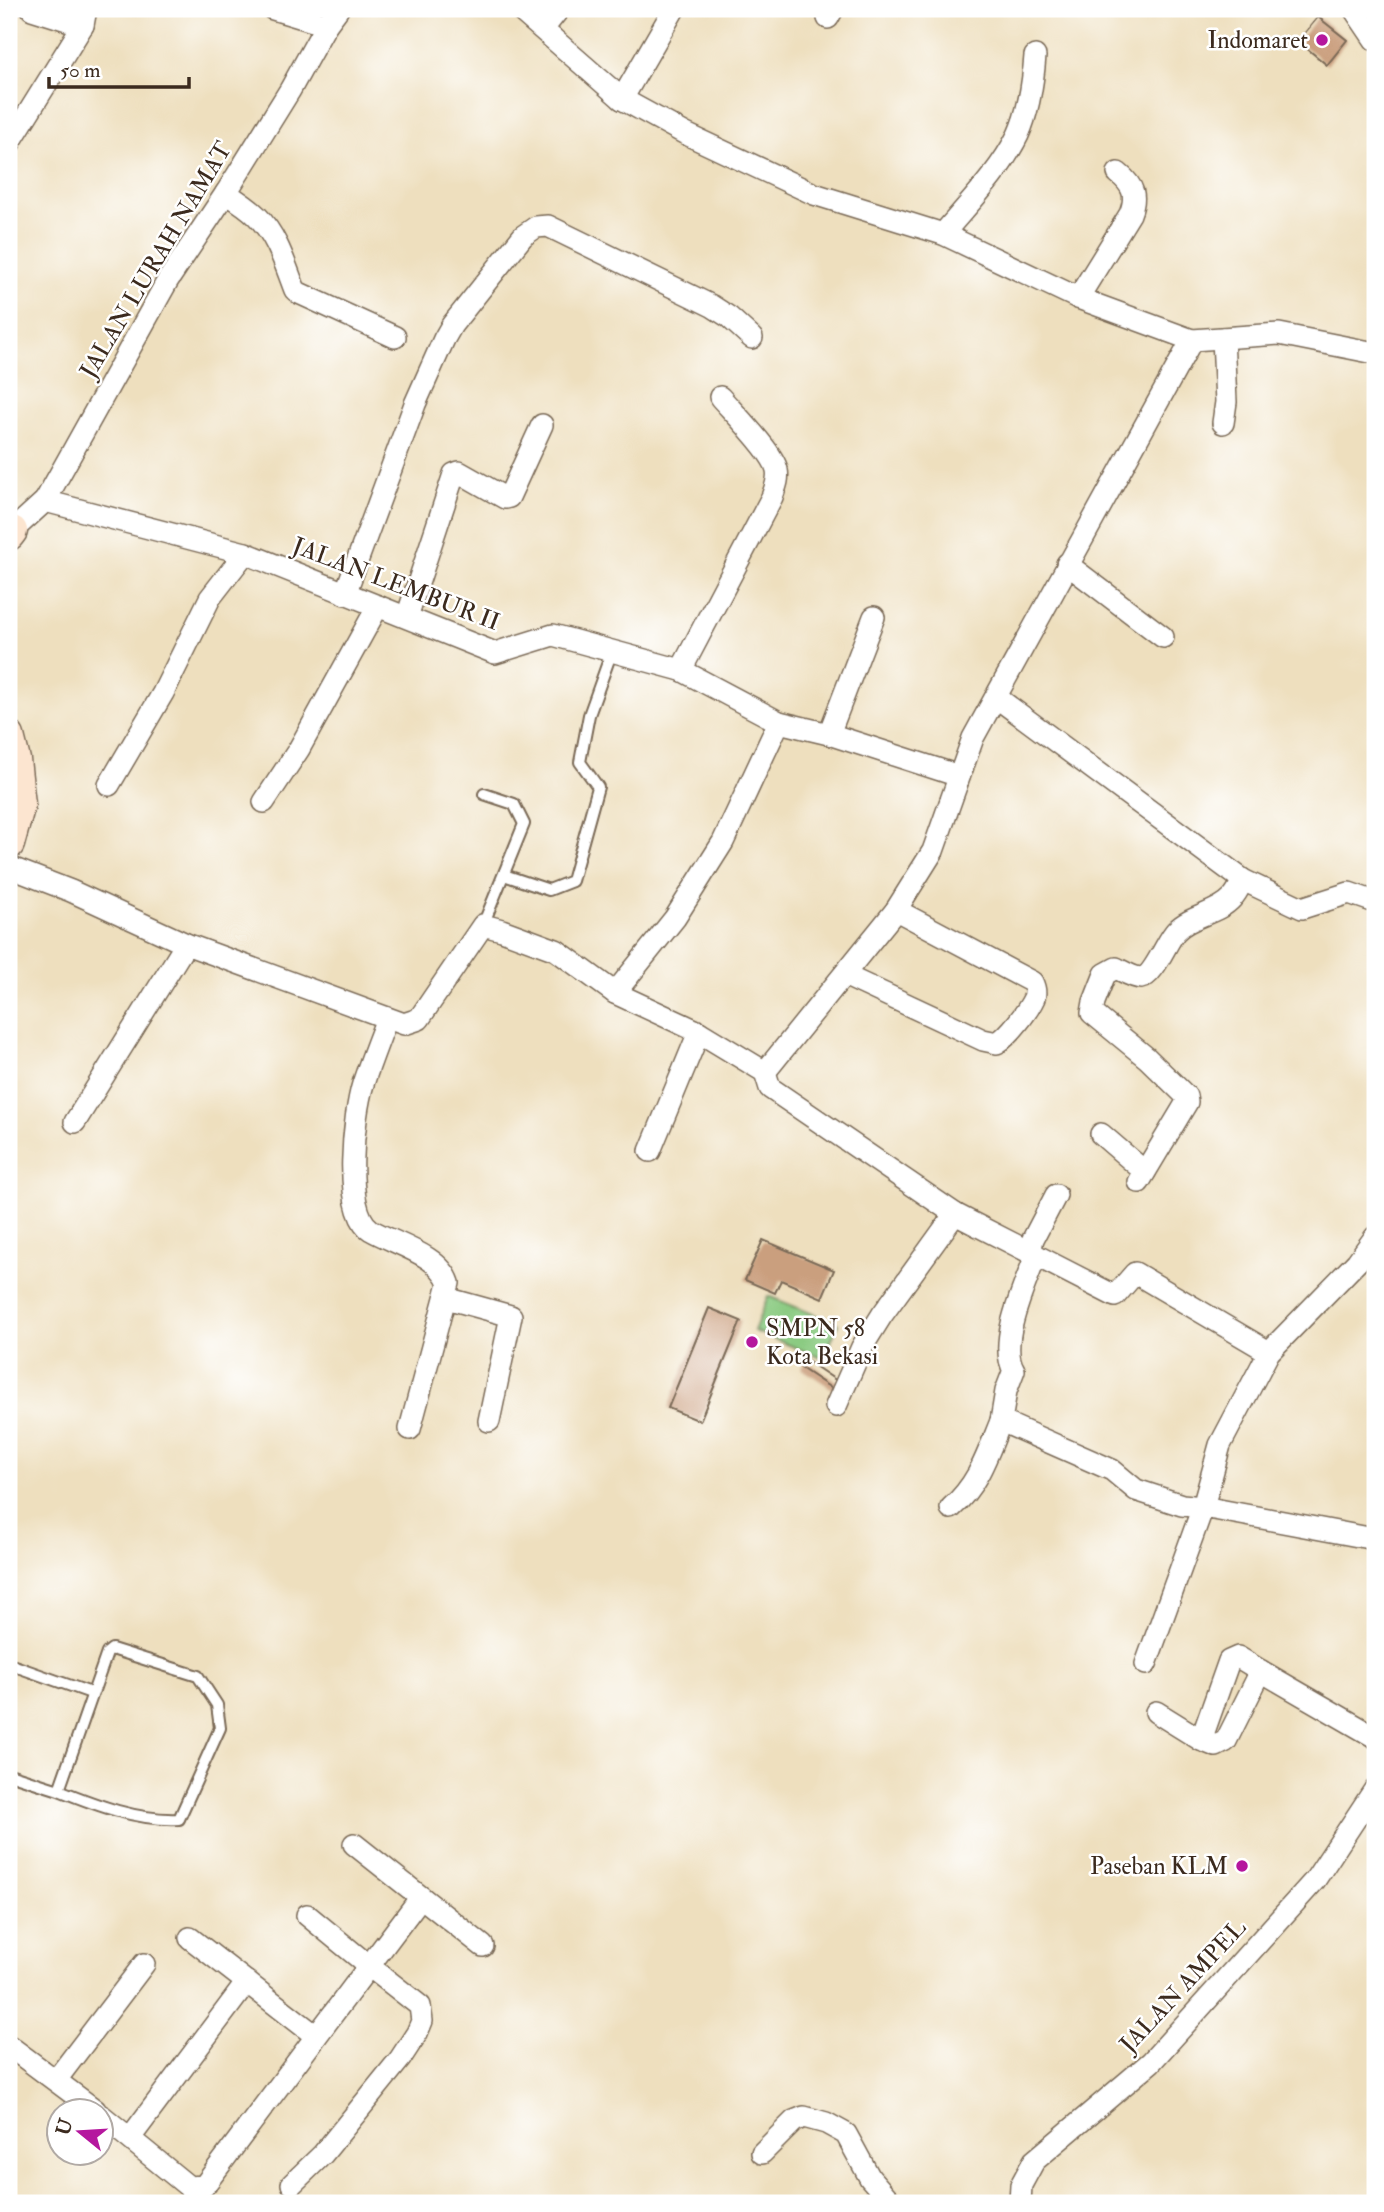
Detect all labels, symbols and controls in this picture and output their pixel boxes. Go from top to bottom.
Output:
place label: Indomaret [1207,25,1308,56]
marker: Indomaret [1314,32,1330,48]
scale bar [49,46,189,90]
text: 50 m [60,57,101,84]
street label: JALAN LURAH NAMAT [72,136,239,385]
street label: JALAN LEMBUR II [287,530,504,638]
place label: SMPN 58 Kota Bekasi [766,1313,878,1372]
marker: SMPN 58 Kota Bekasi [744,1334,760,1350]
place label: Paseban KLM [1090,1851,1228,1882]
marker: Paseban KLM [1234,1858,1250,1874]
street label: JALAN AMPEL [1112,1912,1253,2060]
north arrow [46,2096,116,2166]
text: U [51,2116,79,2138]

